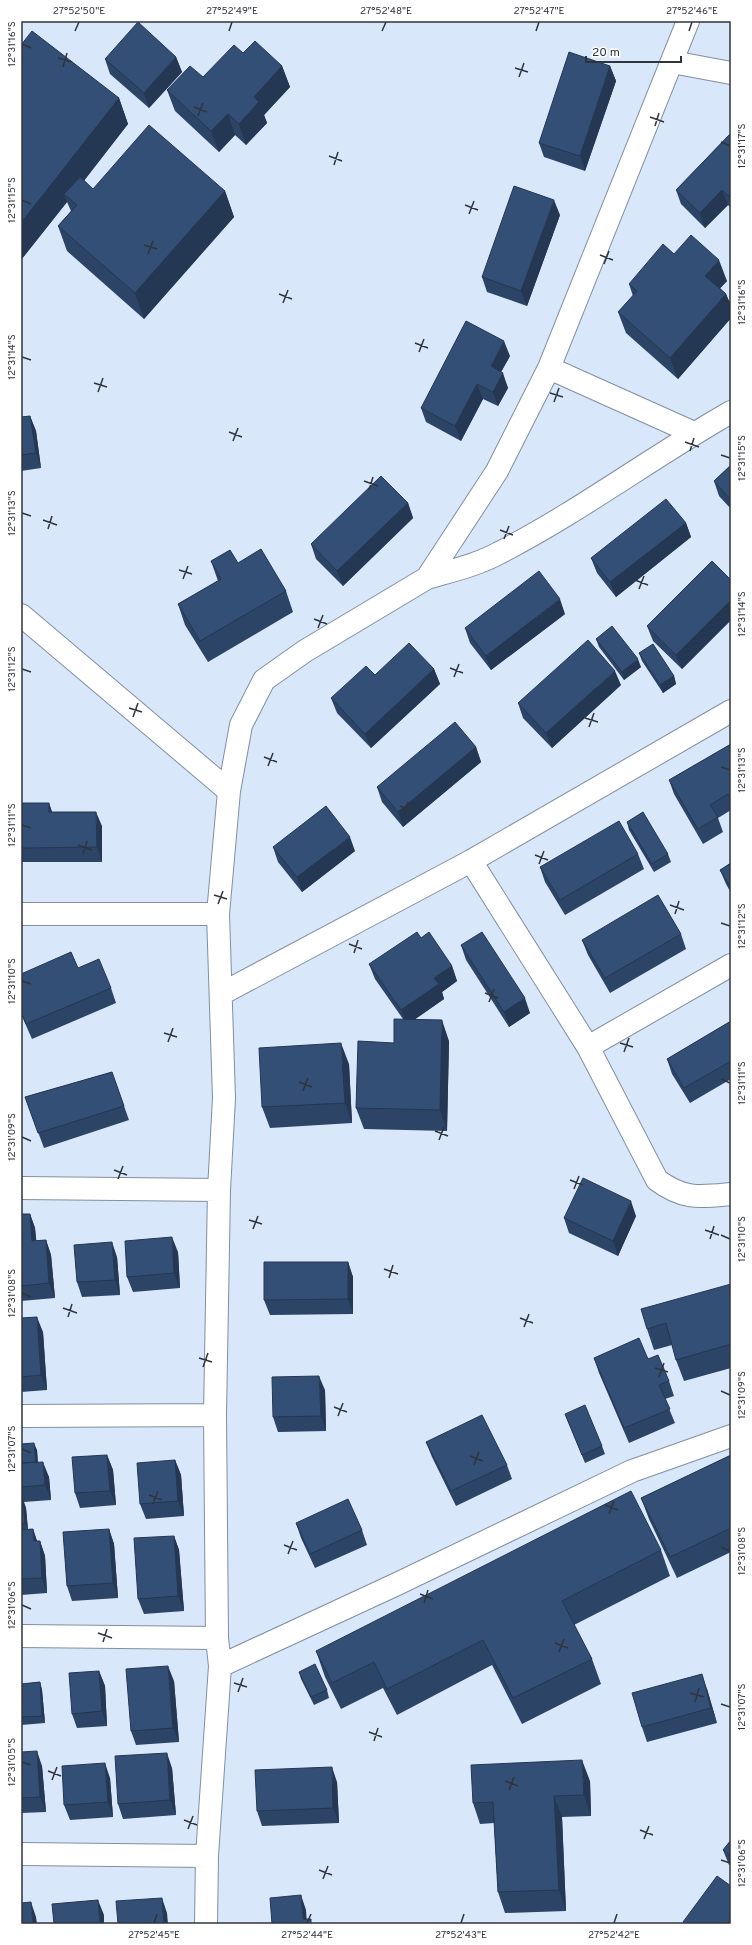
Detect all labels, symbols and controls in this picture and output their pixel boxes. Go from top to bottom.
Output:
text: 27°52'50"E [53,5,105,18]
text: 27°52'49"E [206,5,258,18]
text: 27°52'48"E [360,5,412,18]
text: 27°52'47"E [513,5,565,18]
text: 27°52'46"E [666,5,718,18]
text: 12°31'16"S [6,21,19,67]
scale bar [586,38,681,64]
text: 20 m [592,45,620,61]
text: 12°31'17"S [736,124,749,168]
text: 12°31'15"S [6,177,19,223]
text: 12°31'16"S [736,279,749,325]
text: 12°31'14"S [6,334,19,380]
text: 12°31'15"S [736,435,749,481]
text: 12°31'13"S [6,490,19,536]
text: 12°31'14"S [736,591,749,637]
text: 12°31'12"S [6,646,19,692]
text: 12°31'13"S [736,747,749,793]
text: 12°31'11"S [6,803,19,847]
text: 12°31'12"S [736,903,749,949]
text: 12°31'10"S [6,958,19,1004]
text: 12°31'11"S [736,1061,749,1105]
text: 12°31'09"S [6,1113,19,1161]
text: 12°31'10"S [736,1216,749,1262]
text: 12°31'08"S [6,1269,19,1317]
text: 12°31'09"S [736,1371,749,1419]
text: 12°31'07"S [6,1425,19,1473]
text: 12°31'08"S [736,1527,749,1575]
text: 12°31'06"S [6,1581,19,1629]
text: 12°31'07"S [736,1683,749,1731]
text: 12°31'05"S [6,1738,19,1786]
text: 12°31'06"S [736,1839,749,1887]
text: 27°52'45"E [128,1929,180,1942]
text: 27°52'44"E [281,1929,333,1942]
text: 27°52'43"E [435,1929,487,1942]
text: 27°52'42"E [588,1929,640,1942]

